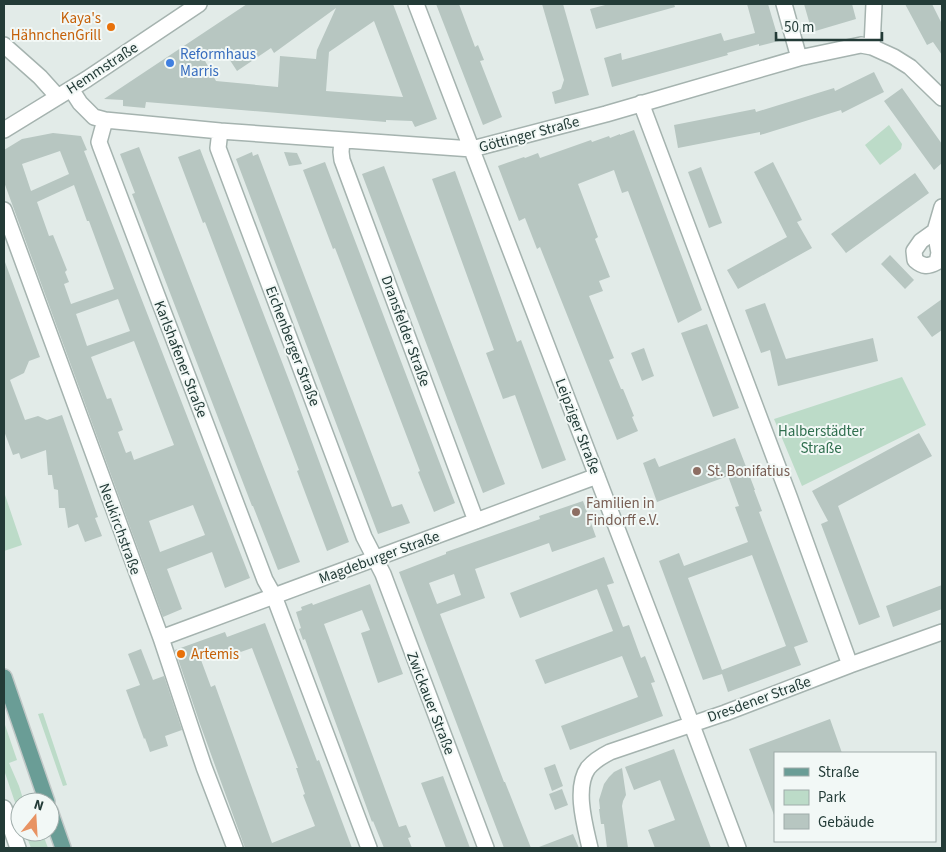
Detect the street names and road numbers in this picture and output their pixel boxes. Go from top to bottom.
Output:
street label: Hemmstraße [62,37,142,99]
street label: Göttinger Straße [477,111,582,158]
street label: Dransfelder Straße [376,273,435,390]
street label: Eichenberger Straße [260,283,325,409]
street label: Karlshafener Straße [149,298,213,421]
street label: Leipziger Straße [550,375,605,477]
street label: Neukirchstraße [93,480,146,578]
street label: Magdeburger Straße [316,526,443,589]
street label: Zwickauer Straße [401,649,460,758]
street label: Dresdener Straße [704,671,814,728]

